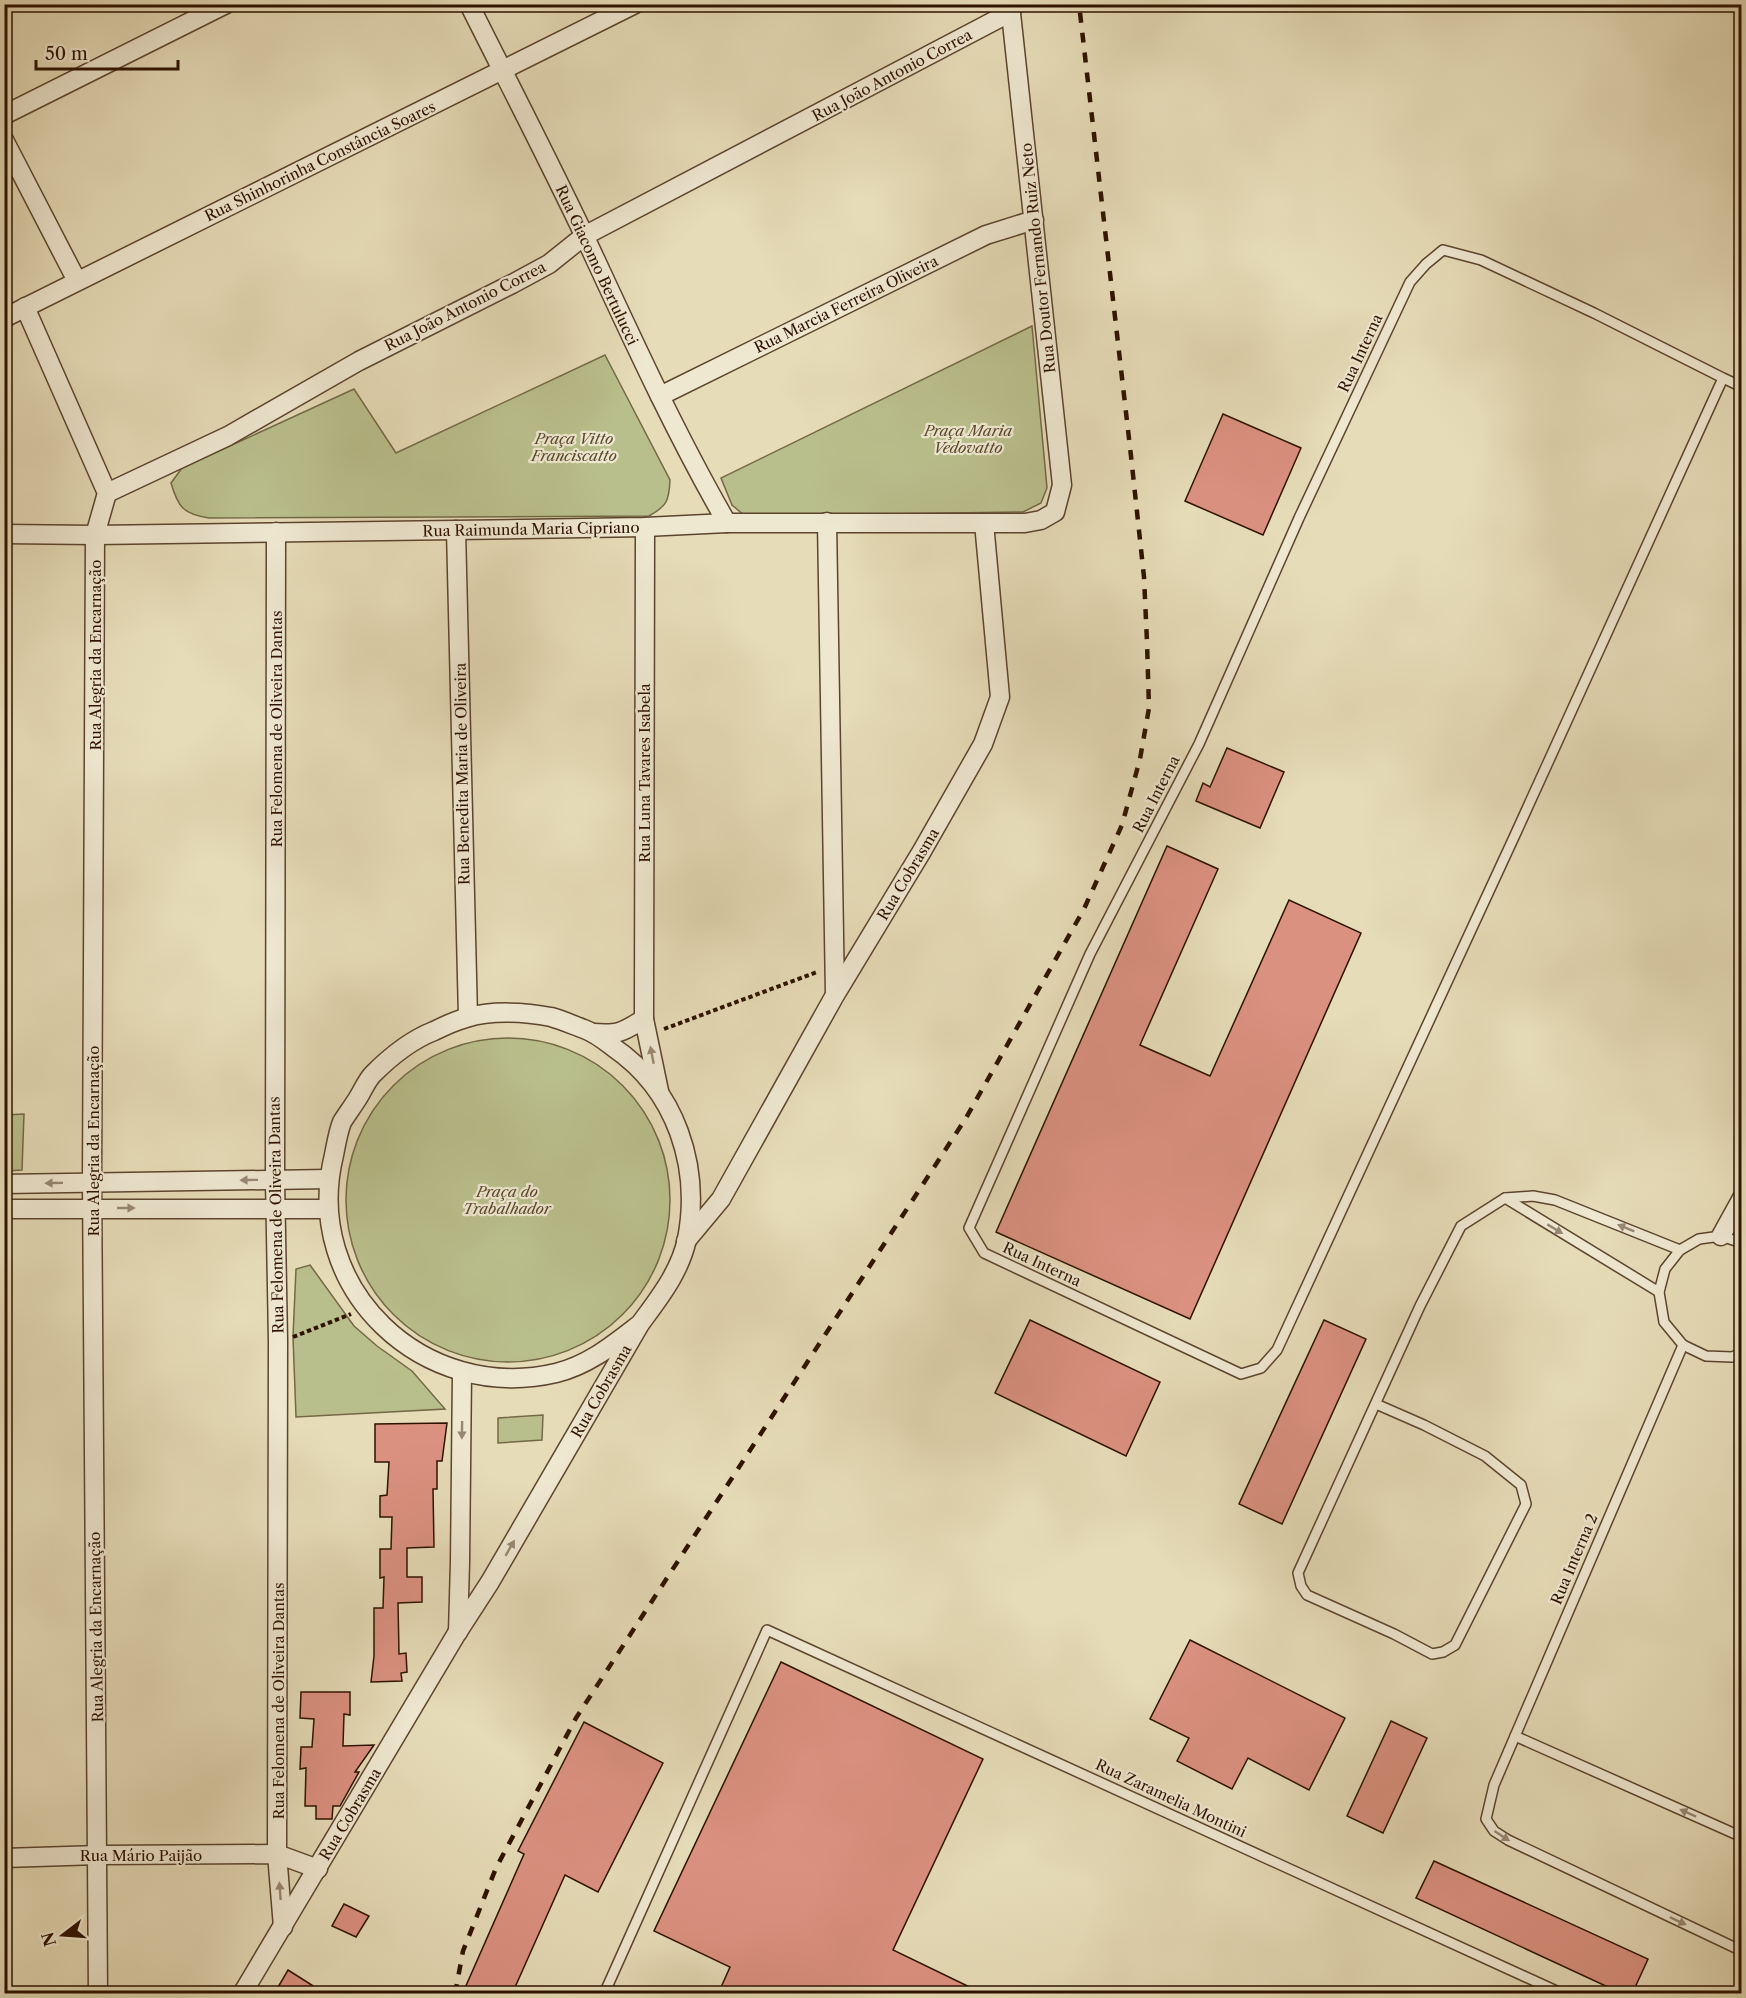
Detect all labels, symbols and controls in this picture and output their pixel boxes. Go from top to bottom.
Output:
street label: Rua João Antonio Correa [809,25,975,125]
scale bar [36,33,178,71]
text: 50 m [45,43,88,65]
street label: Rua Shinhorinha Constância Soares [201,97,439,225]
street label: Rua Doutor Fernando Ruiz Neto [1016,142,1060,374]
street label: Rua Giacomo Bertulucci [552,182,643,348]
street label: Rua Marcia Ferreira Oliveira [751,251,941,357]
street label: Rua João Antonio Correa [381,257,549,355]
street label: Rua Interna [1334,311,1386,395]
park label: Praça Maria Vedovatto [923,421,1012,457]
park label: Praça Vitto Franciscatto [530,429,617,465]
street label: Rua Raimunda Maria Cipriano [422,518,640,540]
street label: Rua Alegria da Encarnação [86,560,105,750]
street label: Rua Felomena de Oliveira Dantas [267,610,286,848]
street label: Rua Benedita Maria de Oliveira [451,663,473,885]
street label: Rua Luna Tavares Isabela [635,683,654,863]
street label: Rua Interna [1128,752,1184,836]
street label: Rua Cobrasma [873,824,943,924]
one-way arrow [647,1045,656,1064]
street label: Rua Alegria da Encarnação [84,1046,103,1236]
street label: Rua Felomena de Oliveira Dantas [264,1096,288,1334]
one-way arrow [239,1175,258,1185]
one-way arrow [44,1178,63,1188]
park label: Praça do Trabalhador [463,1182,552,1218]
one-way arrow [116,1203,135,1213]
one-way arrow [1547,1223,1563,1234]
one-way arrow [1617,1223,1635,1233]
street label: Rua Interna [1000,1238,1084,1290]
street label: Rua Cobrasma [567,1341,635,1441]
one-way arrow [457,1421,467,1440]
street label: Rua Interna 2 [1546,1511,1602,1607]
street label: Rua Alegria da Encarnação [85,1531,107,1723]
one-way arrow [505,1539,515,1556]
street label: Rua Felomena de Oliveira Dantas [269,1582,288,1820]
street label: Rua Zaramelia Montini [1092,1755,1250,1842]
street label: Rua Cobrasma [315,1764,385,1864]
one-way arrow [1680,1809,1697,1818]
one-way arrow [1494,1830,1510,1842]
street label: Rua Mário Paijão [80,1846,202,1865]
one-way arrow [275,1881,285,1900]
north arrow [33,1905,93,1965]
one-way arrow [1669,1916,1686,1925]
text: N [37,1930,60,1949]

